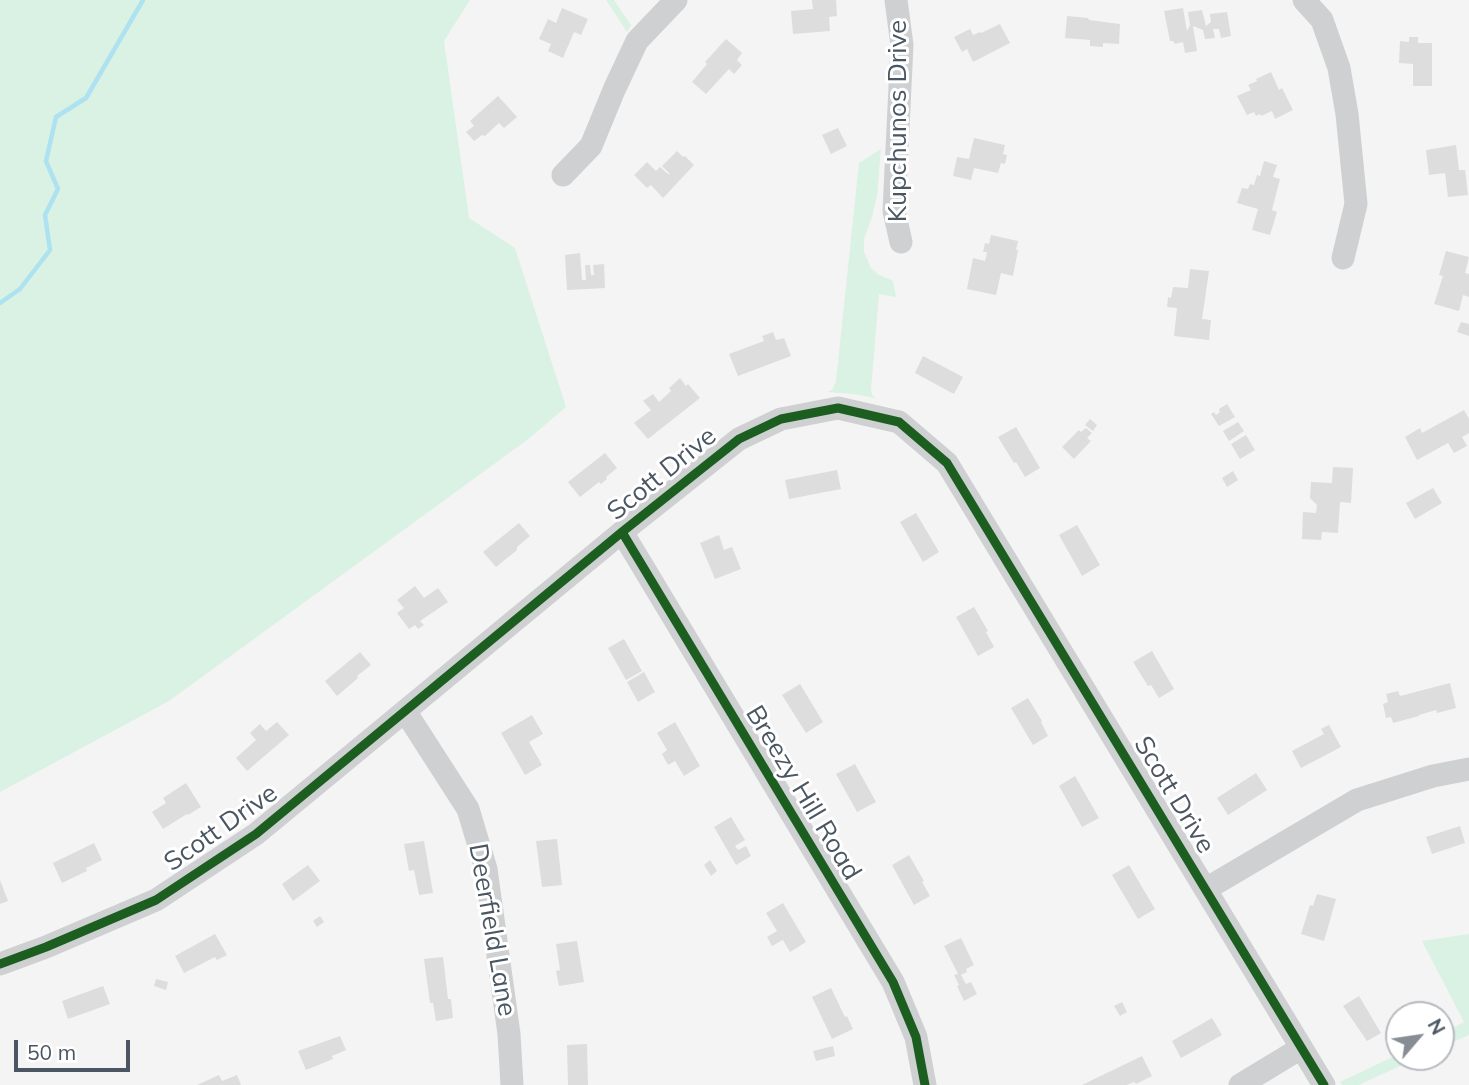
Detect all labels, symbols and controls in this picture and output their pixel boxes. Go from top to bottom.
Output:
street label: Kupchunos Drive [882,20,914,222]
street label: Scott Drive [601,421,723,527]
street label: Breezy Hill Road [739,700,867,886]
street label: Scott Drive [1127,731,1221,859]
street label: Scott Drive [158,778,284,878]
street label: Deerfield Lane [461,841,523,1019]
north arrow [1385,1001,1455,1071]
text: N [1423,1015,1451,1039]
scale bar [18,1026,133,1070]
text: 50 m [27,1039,76,1065]

